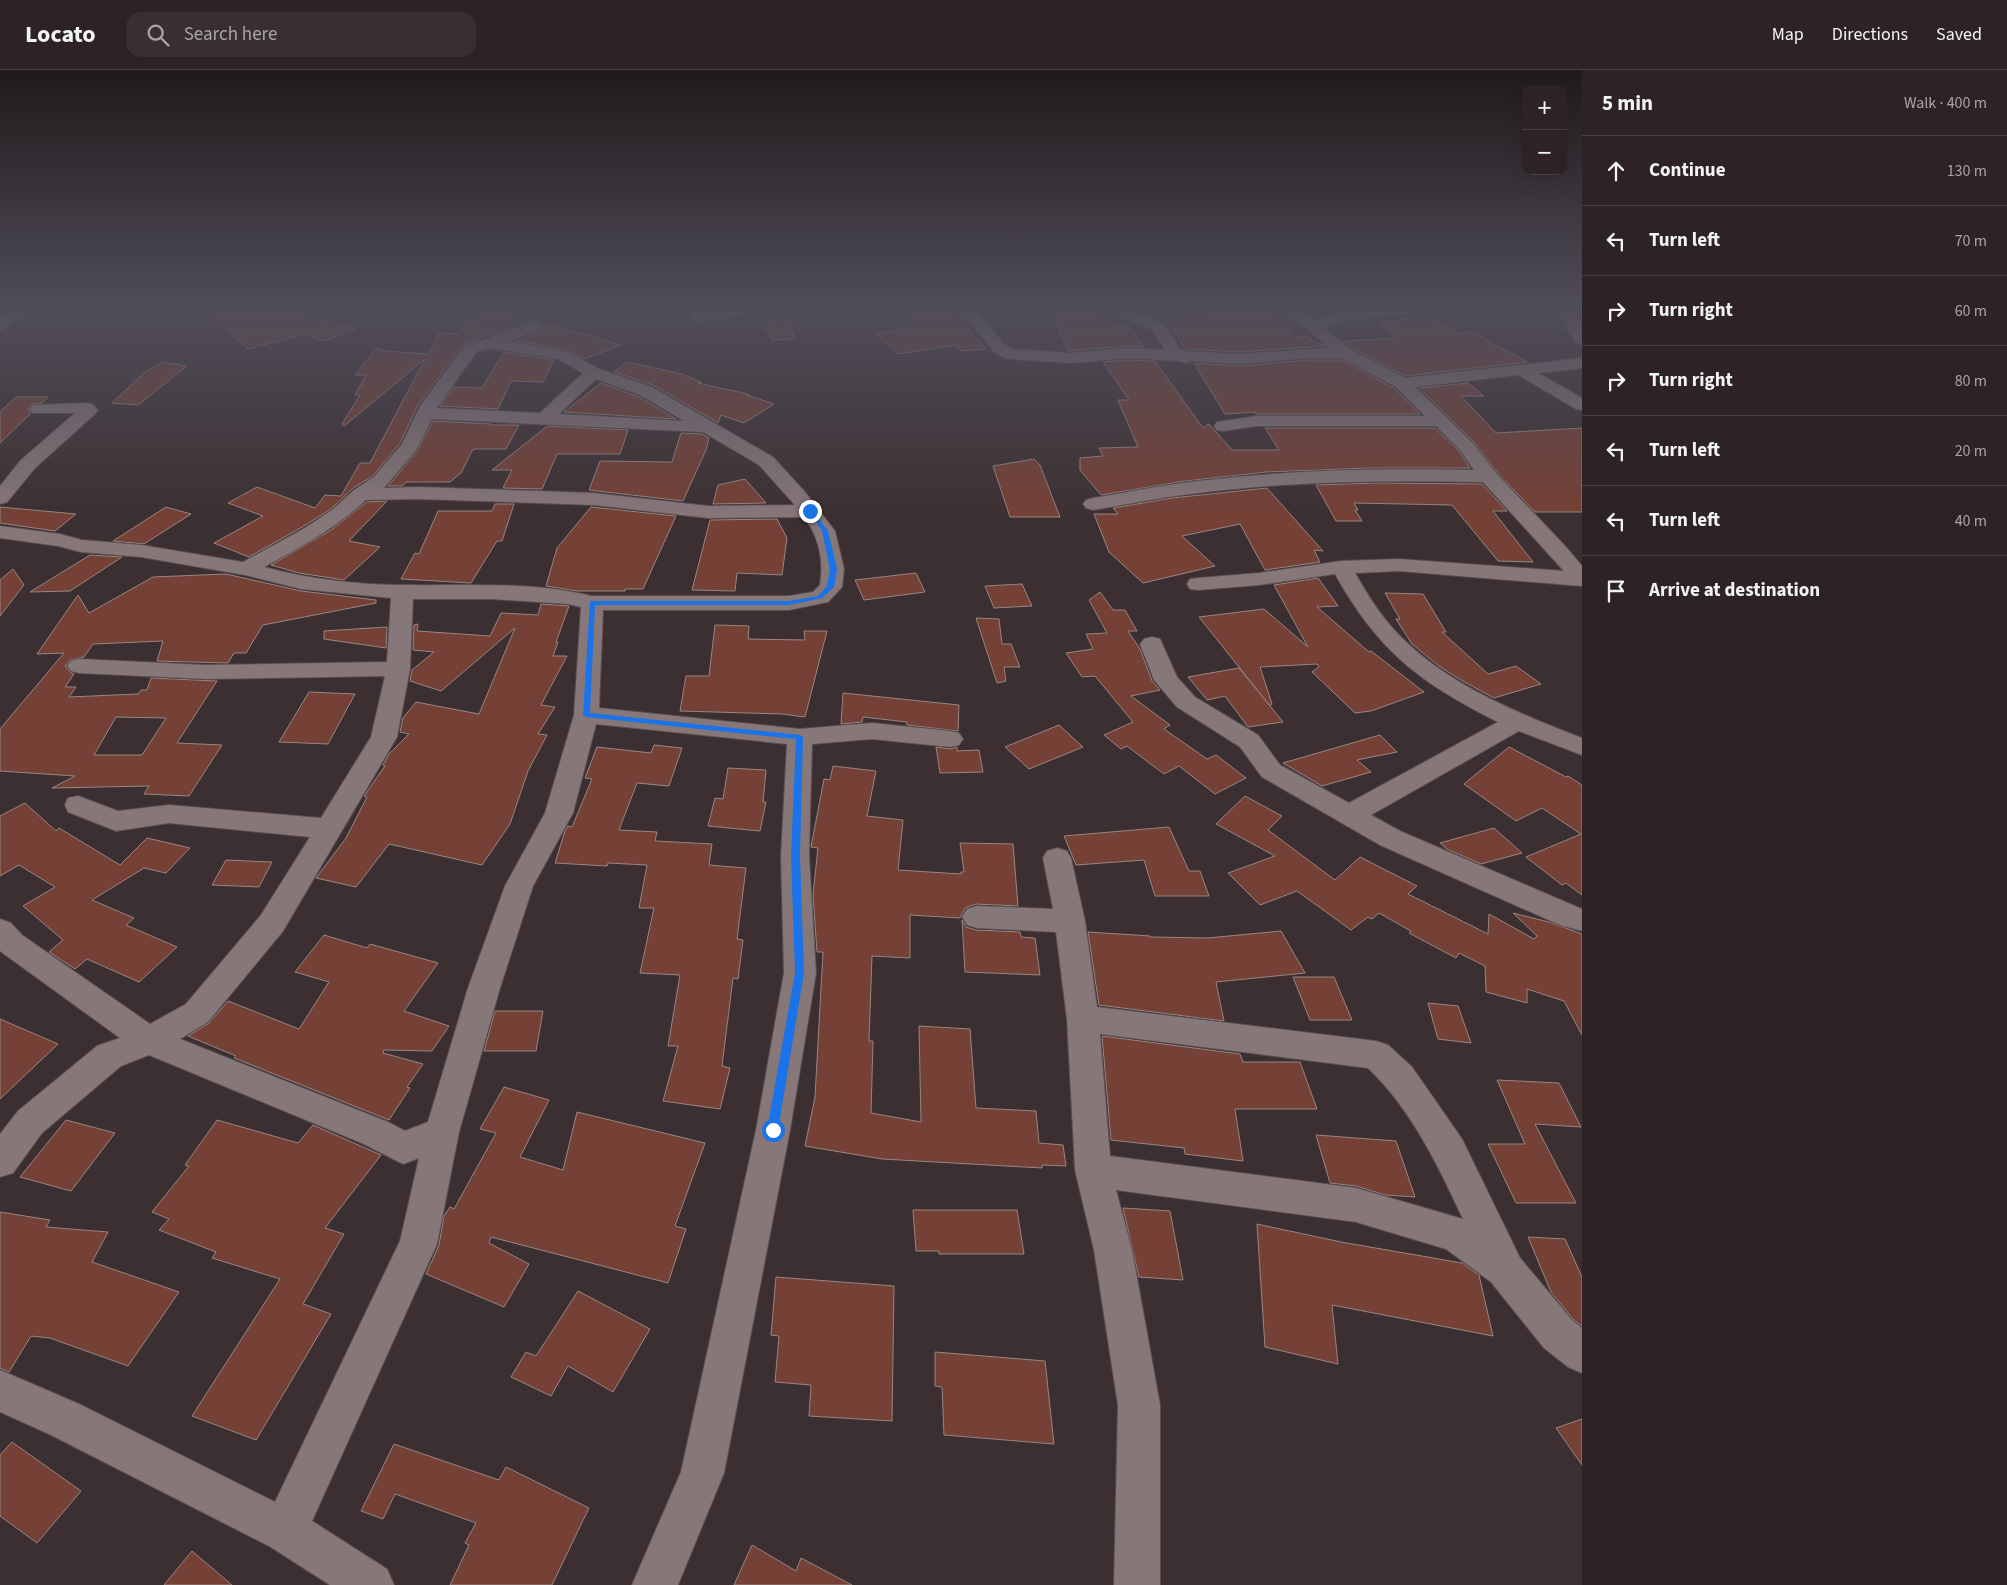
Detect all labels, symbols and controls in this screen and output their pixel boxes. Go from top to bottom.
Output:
search box [126,12,476,57]
text: Locato [25,17,96,52]
icon: search [144,21,172,49]
text: Search here [184,21,277,48]
text: Map [1772,22,1804,47]
text: Directions [1832,22,1908,47]
text: Saved [1936,22,1982,47]
map controls [1522,85,1567,175]
button: + [1522,85,1567,130]
text: 5 min [1602,88,1653,118]
text: Walk · 400 m [1904,92,1987,114]
button: − [1522,130,1567,175]
icon: ahead [1602,157,1630,185]
text: Continue [1649,157,1726,184]
text: 130 m [1947,160,1987,182]
icon: left [1602,227,1630,255]
text: Turn left [1649,227,1720,254]
text: 70 m [1955,230,1987,252]
icon: right [1602,297,1630,325]
text: Turn right [1649,297,1733,324]
text: 60 m [1955,300,1987,322]
icon: right [1602,367,1630,395]
text: Turn right [1649,367,1733,394]
text: 80 m [1955,370,1987,392]
icon: left [1602,437,1630,465]
text: Turn left [1649,437,1720,464]
text: 20 m [1955,440,1987,462]
route end [799,500,822,523]
icon: left [1602,507,1630,535]
text: Turn left [1649,507,1720,534]
text: 40 m [1955,510,1987,532]
icon: arrive [1602,577,1630,605]
text: Arrive at destination [1649,577,1820,604]
route start [762,1119,785,1142]

